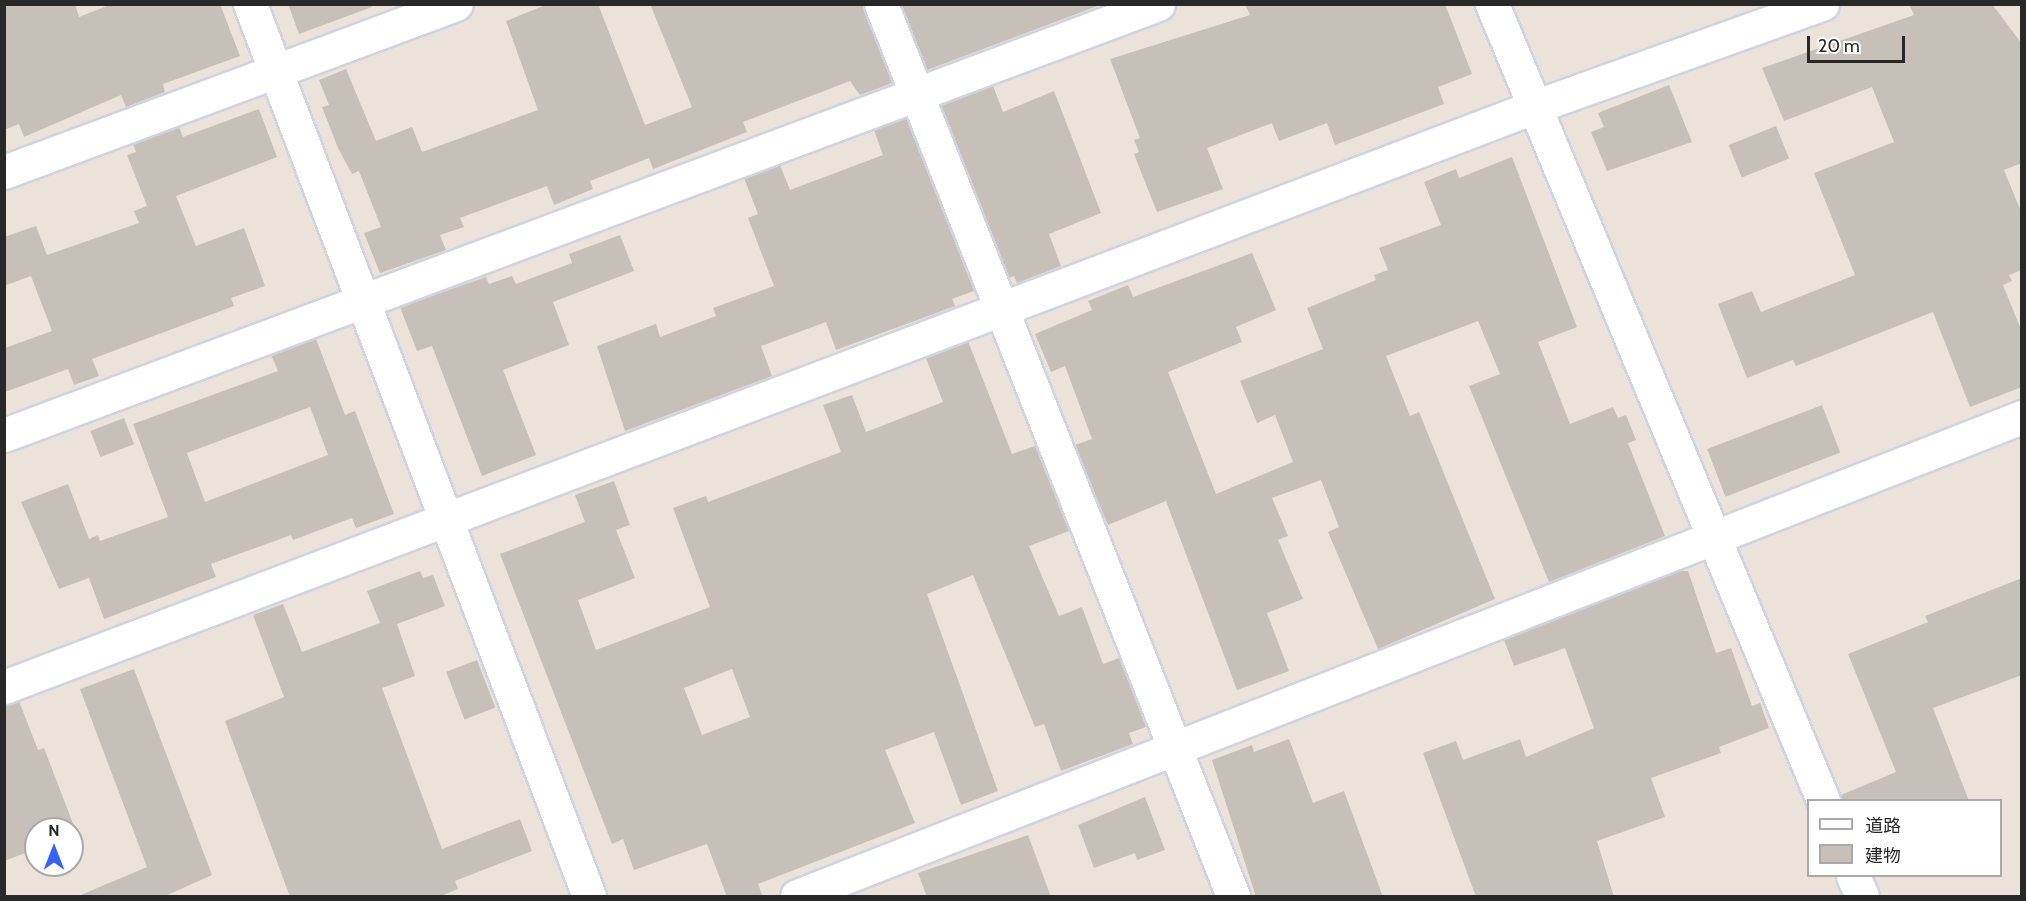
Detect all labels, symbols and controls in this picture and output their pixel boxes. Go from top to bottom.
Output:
scale bar [1810,24,1908,62]
text: 20 m [1818,35,1860,57]
legend [1807,799,2002,877]
text: 道路 [1865,815,1901,837]
north arrow [24,817,84,877]
text: N [48,821,60,840]
text: 建物 [1865,845,1901,867]

